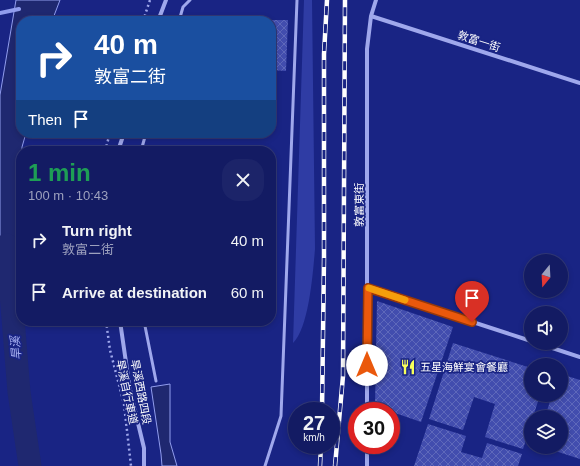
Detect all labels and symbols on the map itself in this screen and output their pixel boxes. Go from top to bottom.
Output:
street label: 敦富一街 [456,28,502,54]
street label: 敦富東街 [353,183,365,227]
north arrow [524,254,568,298]
pin [455,281,489,322]
water label: 旱溪 [8,333,24,361]
position arrow [346,344,388,386]
street label: 旱溪自行車道 [114,358,140,426]
street label: 旱溪西路四段 [129,358,153,426]
restaurant icon: 五星海鮮宴會餐廳 [399,358,417,376]
place label: 五星海鮮宴會餐廳 [420,361,508,373]
speed limit sign: 30 [348,402,400,454]

